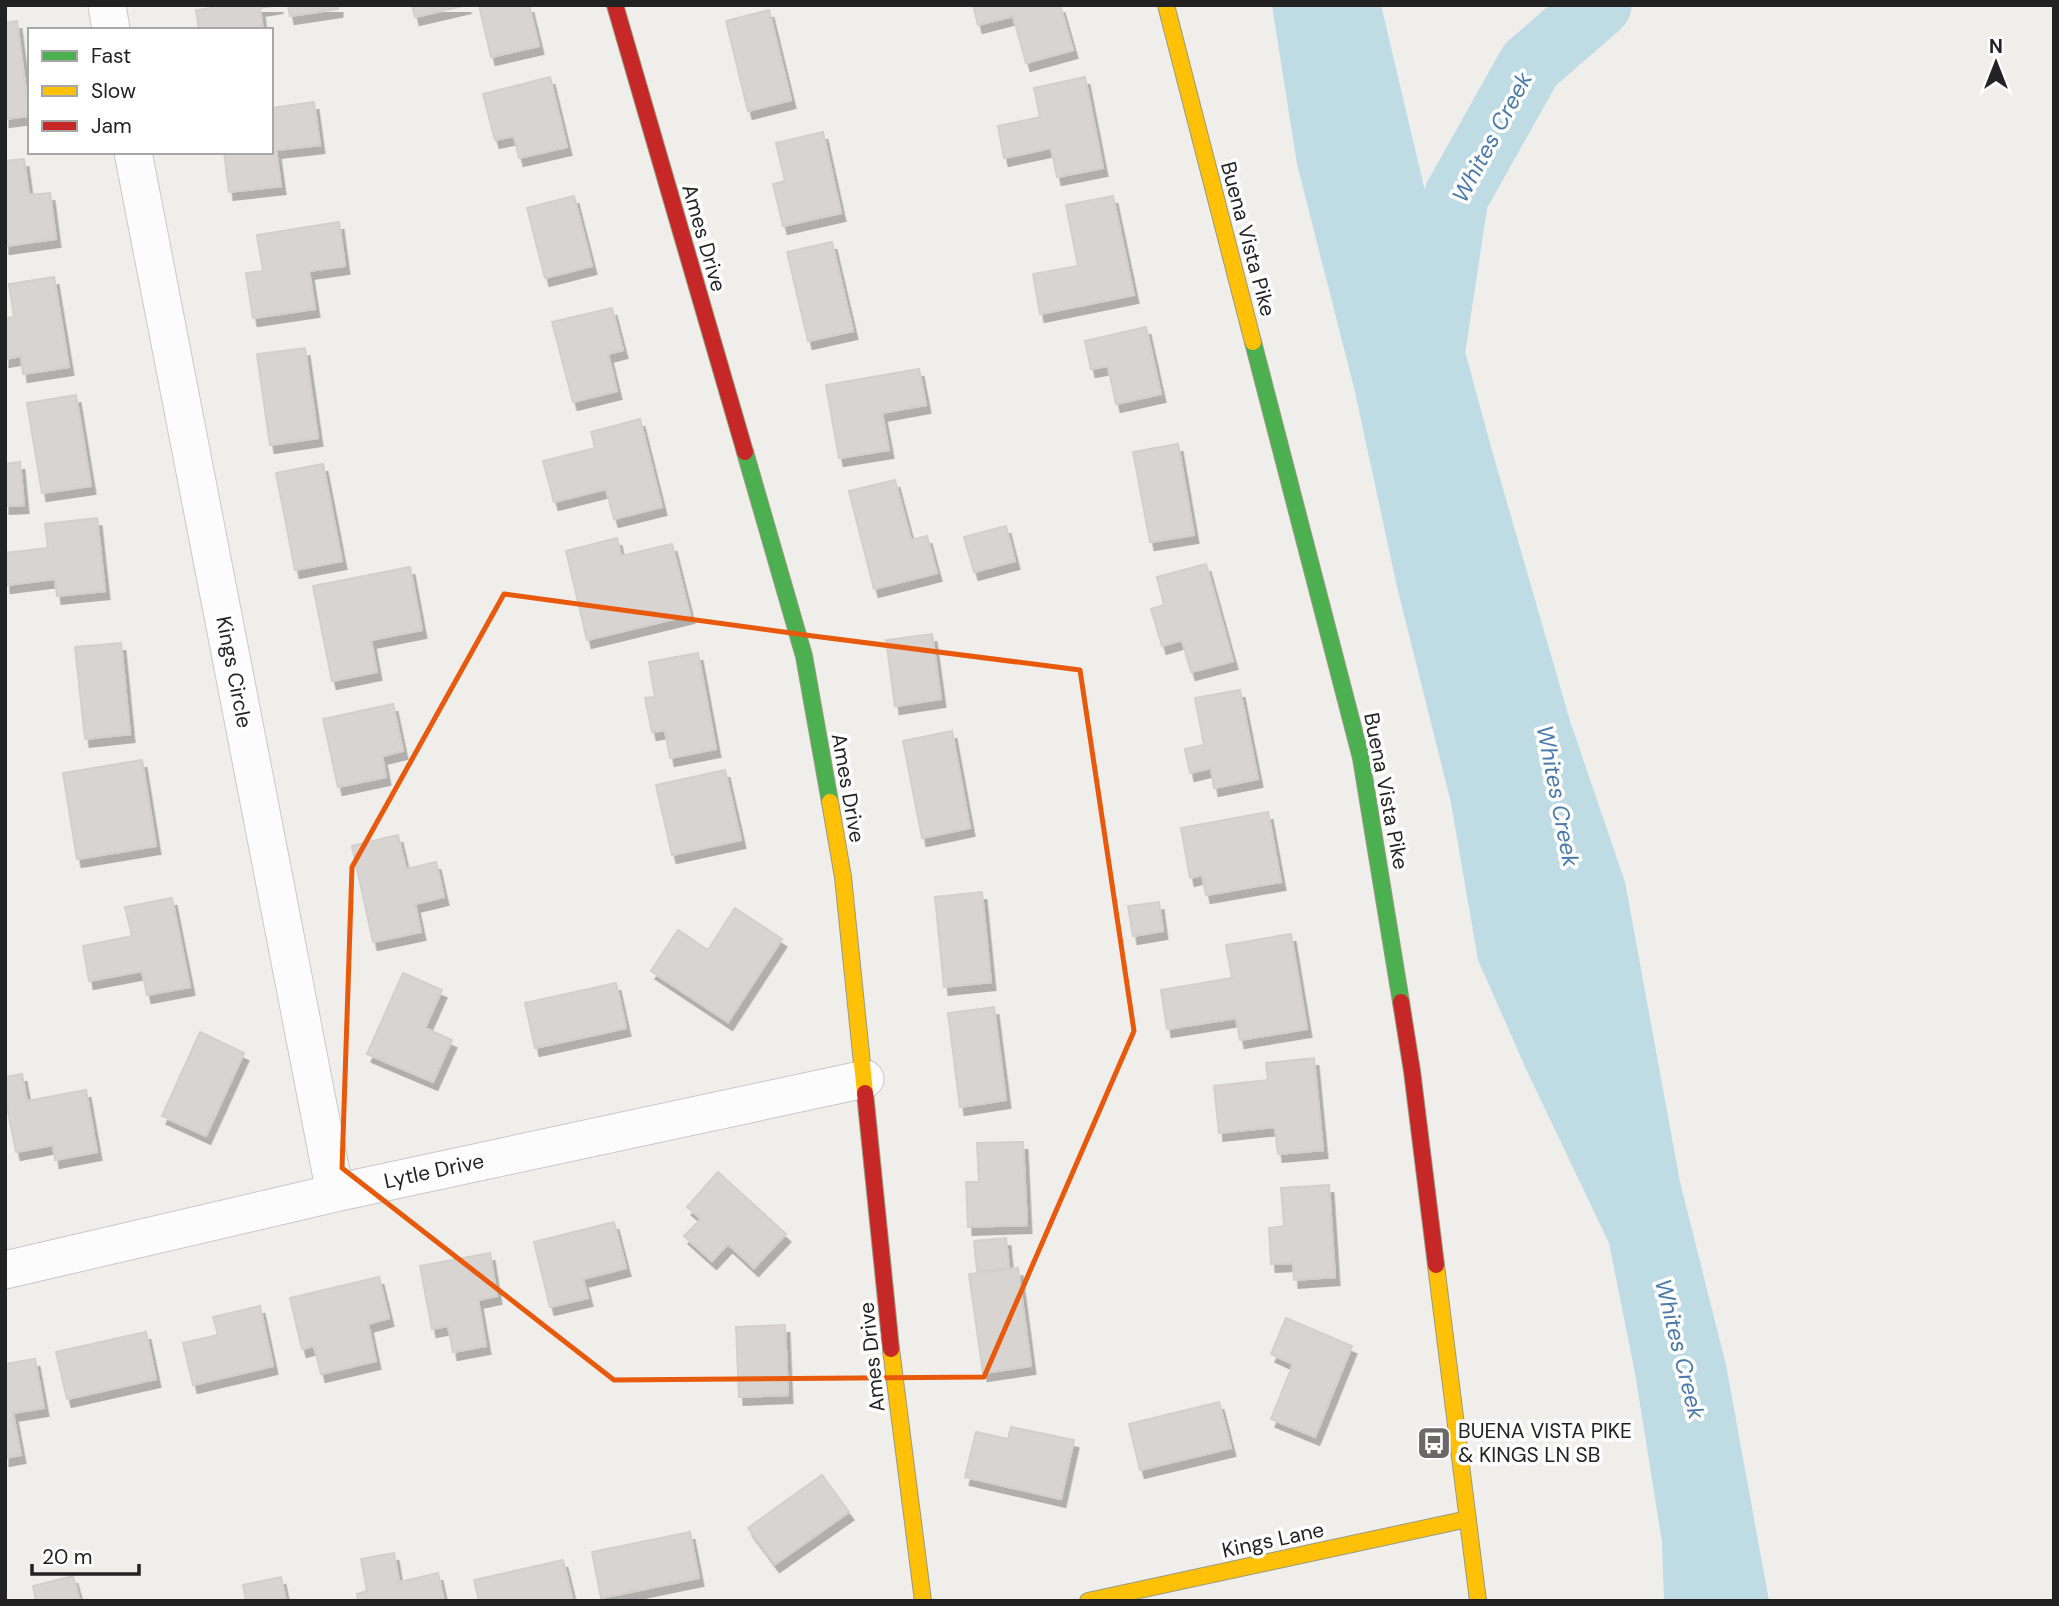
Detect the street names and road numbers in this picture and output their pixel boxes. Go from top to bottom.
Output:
street label: Buena Vista Pike [1214,159,1282,320]
street label: Ames Drive [675,181,733,295]
street label: Kings Circle [209,614,259,730]
street label: Buena Vista Pike [1357,710,1415,872]
street label: Ames Drive [825,731,871,845]
street label: Lytle Drive [381,1147,487,1195]
street label: Ames Drive [852,1301,892,1413]
street label: Kings Lane [1219,1516,1327,1564]

